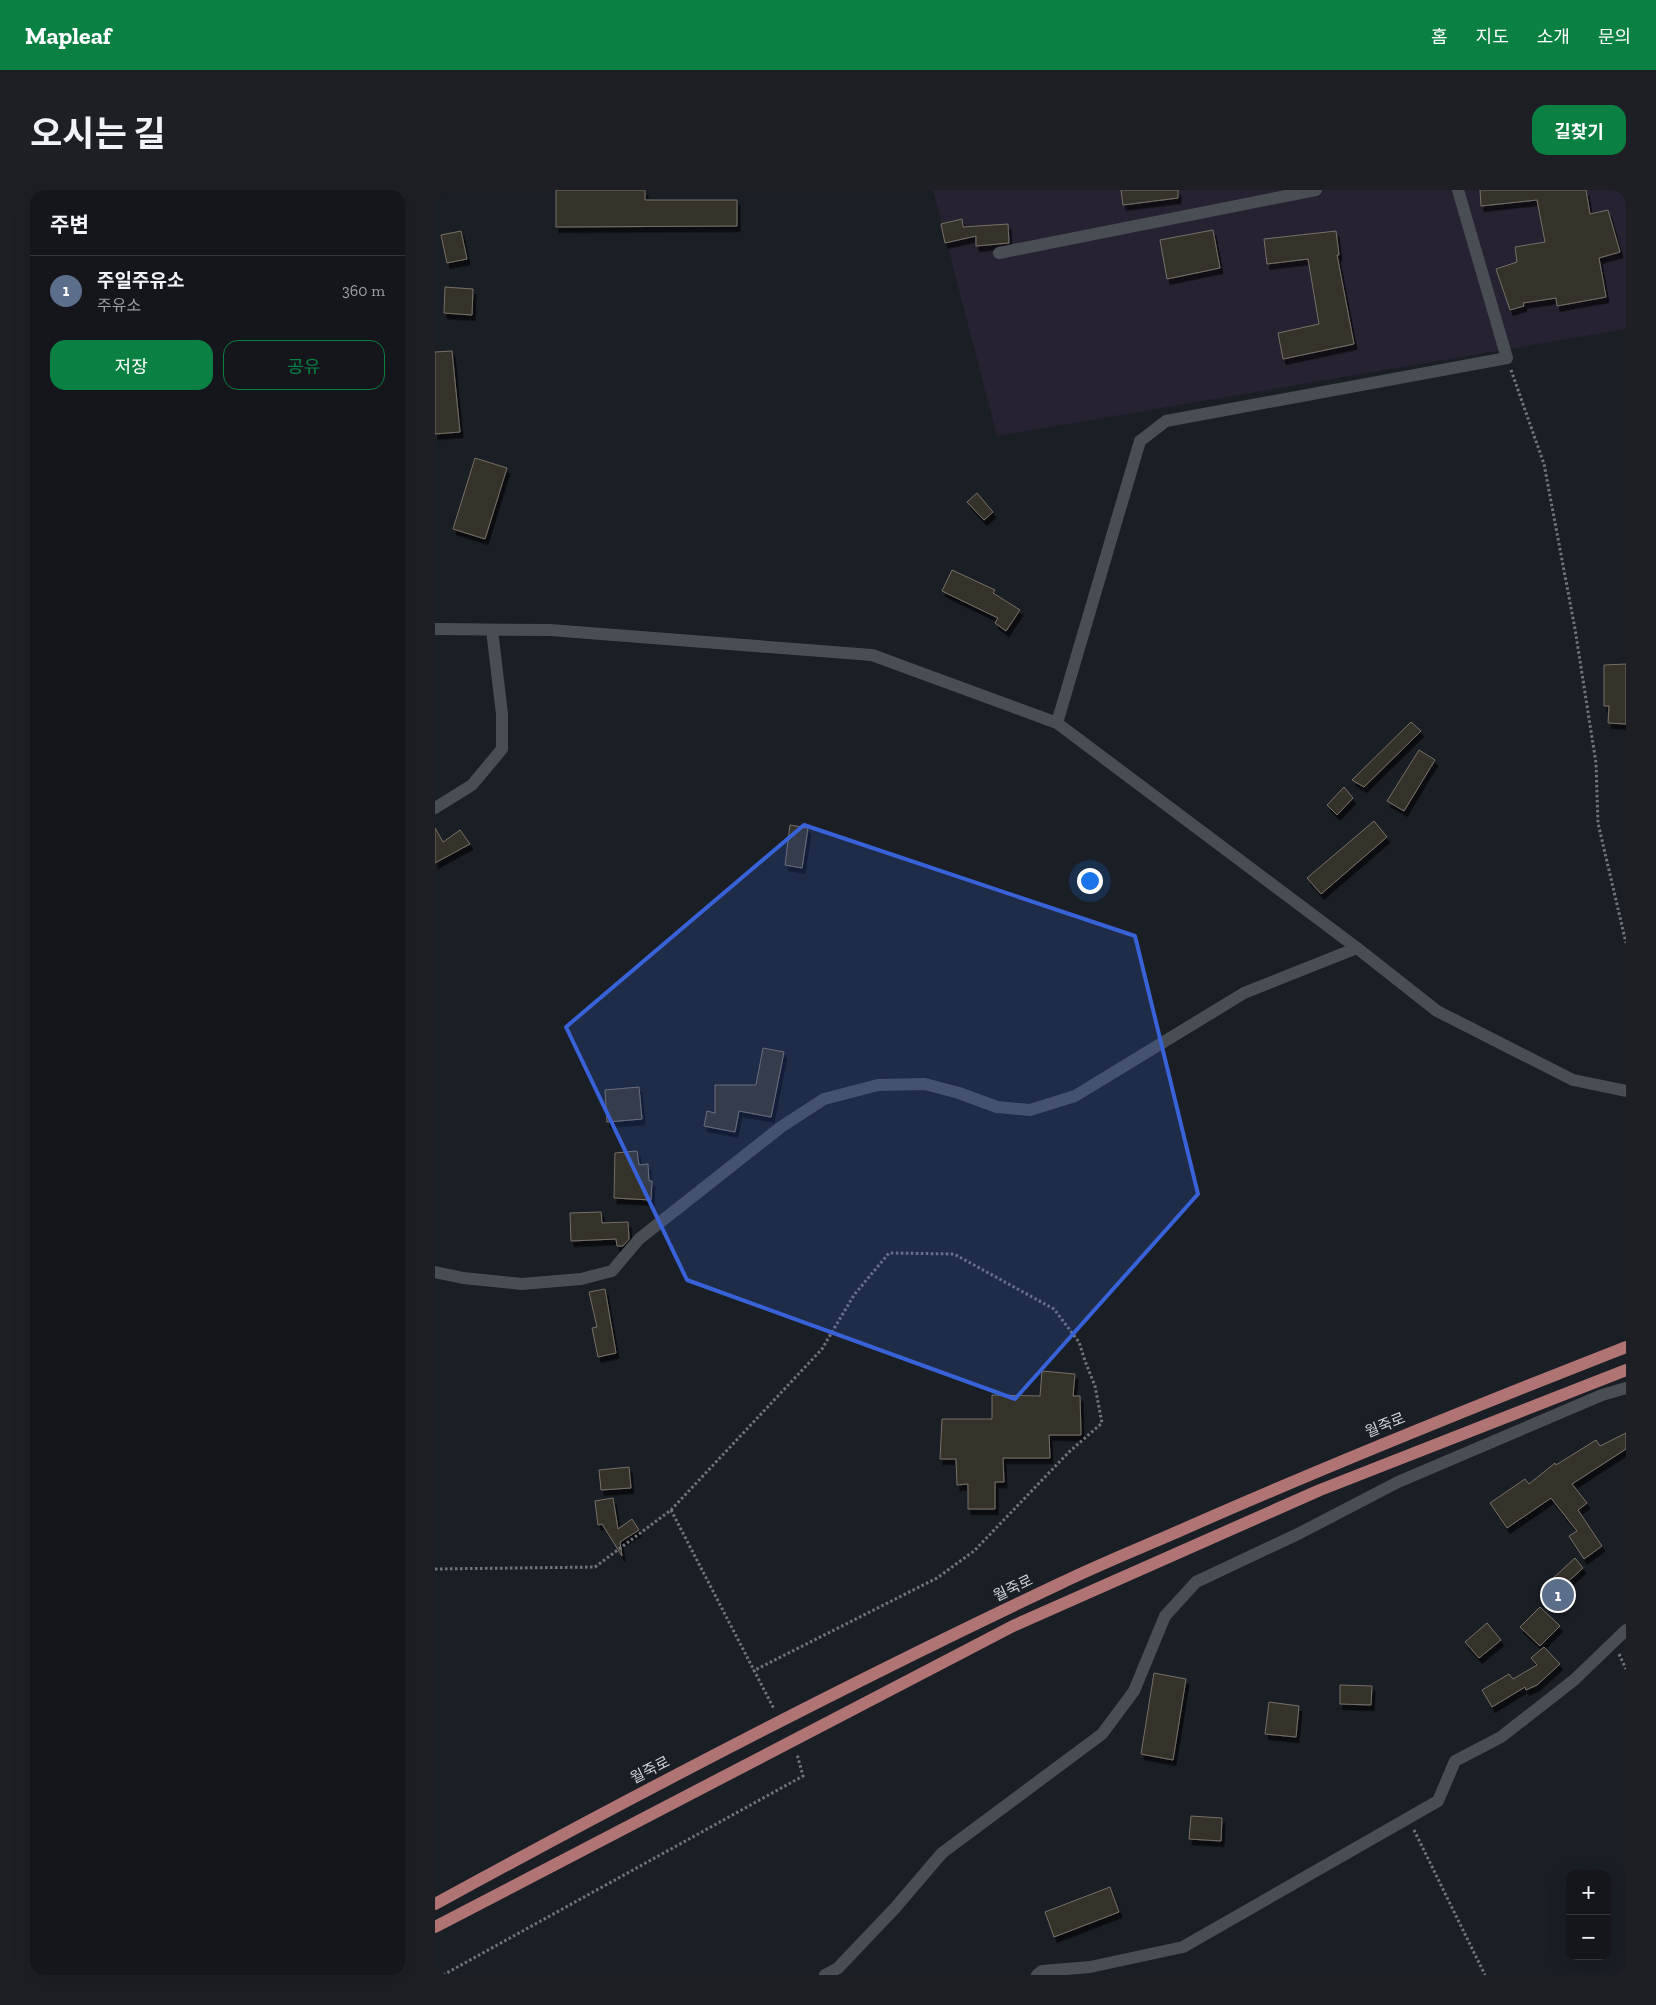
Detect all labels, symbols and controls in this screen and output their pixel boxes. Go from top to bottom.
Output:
text: Mapleaf [25,21,111,50]
text: 홈 [1431,26,1448,48]
text: 지도 [1476,26,1509,48]
text: 소개 [1537,26,1570,48]
text: 문의 [1598,26,1631,48]
button: 길찾기 [1532,105,1626,155]
text: 오시는 길 [30,113,165,155]
text: 주변 [50,212,89,237]
text: 주일주유소 [97,269,184,292]
text: 1 [63,281,69,300]
text: 360 m [342,281,385,300]
text: 주유소 [97,296,141,315]
button: 저장 [50,340,213,390]
button: 공유 [223,340,385,390]
your location [1077,868,1103,894]
street label: 월죽로 [1362,1409,1408,1441]
street label: 월죽로 [990,1571,1036,1605]
pin: 1 [1542,1576,1574,1614]
street label: 월죽로 [627,1753,673,1787]
map controls [1566,1870,1611,1960]
button: + [1566,1870,1611,1915]
button: − [1566,1915,1611,1960]

